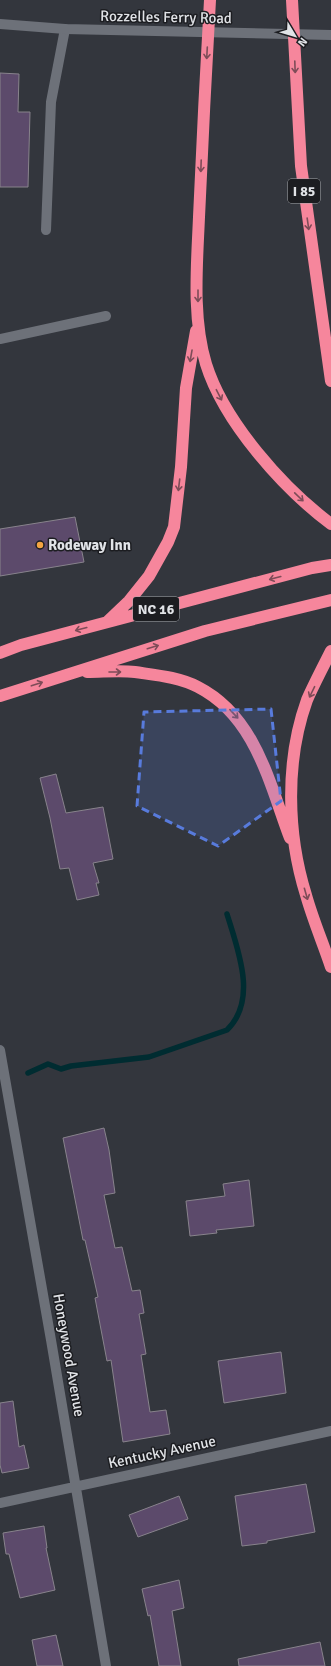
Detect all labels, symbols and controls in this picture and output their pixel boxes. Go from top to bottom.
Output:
street label: Rozzelles Ferry Road [100,7,232,27]
north arrow [275,16,315,56]
text: N [295,35,310,49]
one-way arrow [204,46,211,59]
one-way arrow [291,60,299,73]
one-way arrow [197,159,205,172]
road number: I 85 [288,179,320,203]
one-way arrow [304,217,312,230]
one-way arrow [194,289,202,302]
one-way arrow [187,349,195,362]
one-way arrow [216,389,223,401]
one-way arrow [175,479,183,492]
one-way arrow [294,492,304,502]
place label: Rodeway Inn [48,536,131,554]
marker: Rodeway Inn [35,540,45,550]
one-way arrow [268,575,281,582]
road number: NC 16 [133,597,179,621]
one-way arrow [75,626,88,634]
one-way arrow [147,643,160,650]
one-way arrow [108,668,121,676]
one-way arrow [30,680,43,687]
one-way arrow [308,685,315,697]
one-way arrow [229,709,238,719]
one-way arrow [303,887,310,900]
street label: Honeywood Avenue [49,1292,89,1418]
street label: Kentucky Avenue [107,1432,217,1472]

